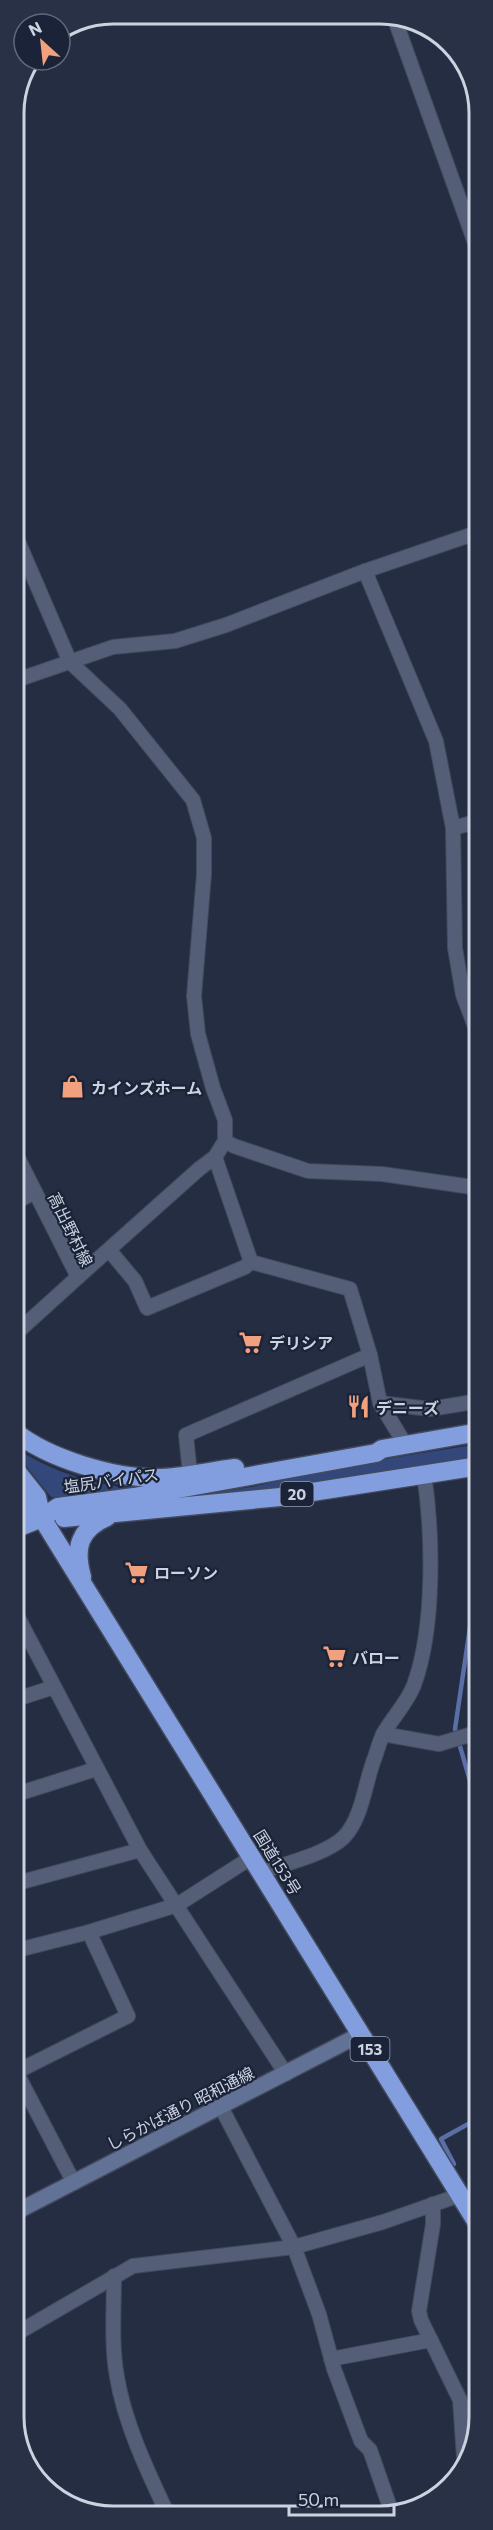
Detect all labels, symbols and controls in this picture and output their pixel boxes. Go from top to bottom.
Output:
north arrow [12,12,72,72]
text: N [25,17,45,39]
shop icon: カインズホーム [60,1074,86,1100]
place label: カインズホーム [91,1078,202,1097]
street label: 高出野村線 [45,1189,97,1269]
supermarket icon: デリシア [238,1329,264,1355]
place label: デリシア [269,1333,333,1352]
restaurant icon: デニーズ [345,1394,371,1420]
place label: デニーズ [376,1398,439,1417]
street label: 塩尻バイパス [62,1464,160,1496]
road number: 20 [280,1482,314,1506]
supermarket icon: ローソン [123,1559,149,1585]
place label: ローソン [154,1563,218,1582]
supermarket icon: バロー [321,1644,347,1670]
place label: バロー [352,1648,400,1667]
street label: 国道153号 [251,1826,305,1898]
road number: 153 [350,2037,389,2061]
street label: しらかば通り 昭和通線 [103,2063,257,2153]
scale bar [289,2479,394,2517]
text: 50 m [298,2488,339,2510]

